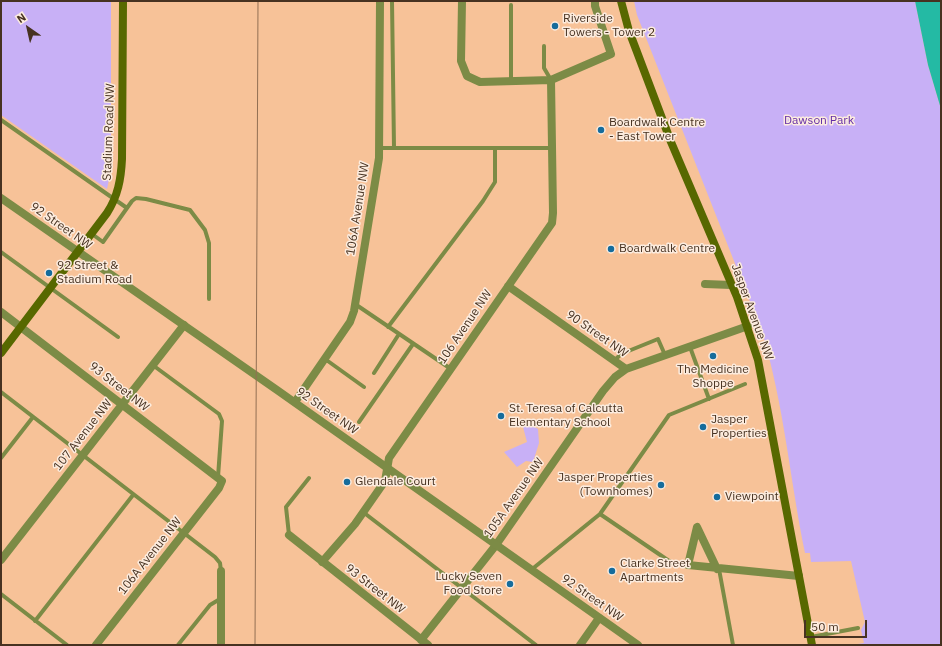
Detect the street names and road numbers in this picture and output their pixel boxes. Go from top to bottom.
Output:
street label: Stadium Road NW [100,83,118,181]
street label: 106A Avenue NW [344,161,372,257]
street label: 92 Street NW [27,199,95,253]
street label: Jasper Avenue NW [728,262,776,362]
street label: 106 Avenue NW [435,287,495,367]
street label: 90 Street NW [563,307,631,361]
street label: 93 Street NW [86,359,152,415]
street label: 92 Street NW [293,384,361,438]
street label: 107 Avenue NW [51,396,115,474]
street label: 105A Avenue NW [481,455,547,541]
street label: 106A Avenue NW [115,514,185,598]
street label: 93 Street NW [342,561,408,617]
street label: 92 Street NW [558,571,626,625]

